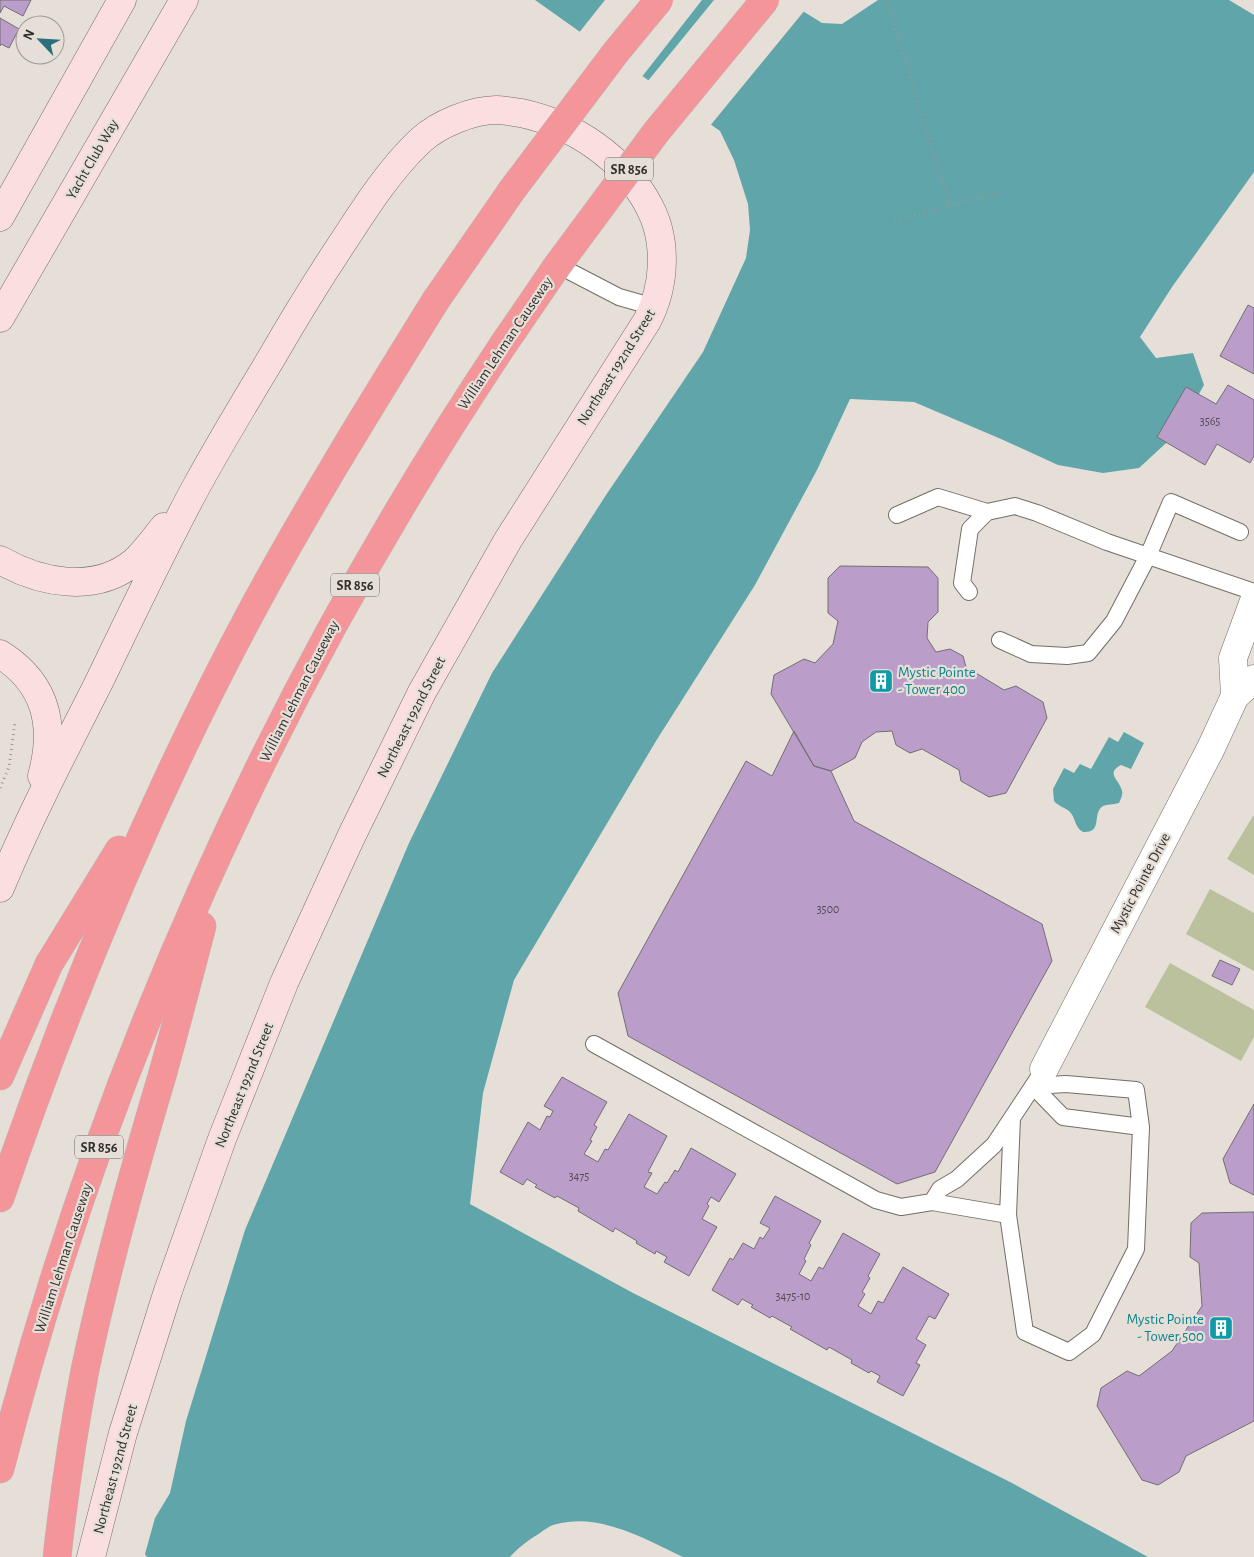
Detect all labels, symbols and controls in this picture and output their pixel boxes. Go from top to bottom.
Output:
north arrow [15,15,65,65]
text: N [21,28,38,42]
street label: Yacht Club Way [63,116,122,202]
road number: SR 856 [605,157,653,180]
street label: William Lehman Causeway [455,274,556,412]
street label: Northeast 192nd Street [575,306,658,428]
house number: 3565 [1200,415,1220,427]
road number: SR 856 [331,574,379,596]
street label: William Lehman Causeway [257,617,342,764]
street label: Northeast 192nd Street [374,654,449,780]
place label: Mystic Pointe - Tower 400 [898,665,976,697]
building icon: Mystic Pointe - Tower 400 [868,668,894,694]
street label: Mystic Pointe Drive [1108,831,1173,936]
house number: 3500 [817,903,839,915]
street label: Northeast 192nd Street [212,1020,277,1150]
road number: SR 856 [75,1136,123,1158]
house number: 3475 [569,1170,589,1182]
street label: William Lehman Causeway [32,1181,95,1335]
house number: 3475-10 [776,1290,810,1302]
place label: Mystic Pointe - Tower 500 [1126,1312,1204,1344]
building icon: Mystic Pointe - Tower 500 [1208,1315,1234,1341]
street label: Northeast 192nd Street [91,1402,140,1536]

